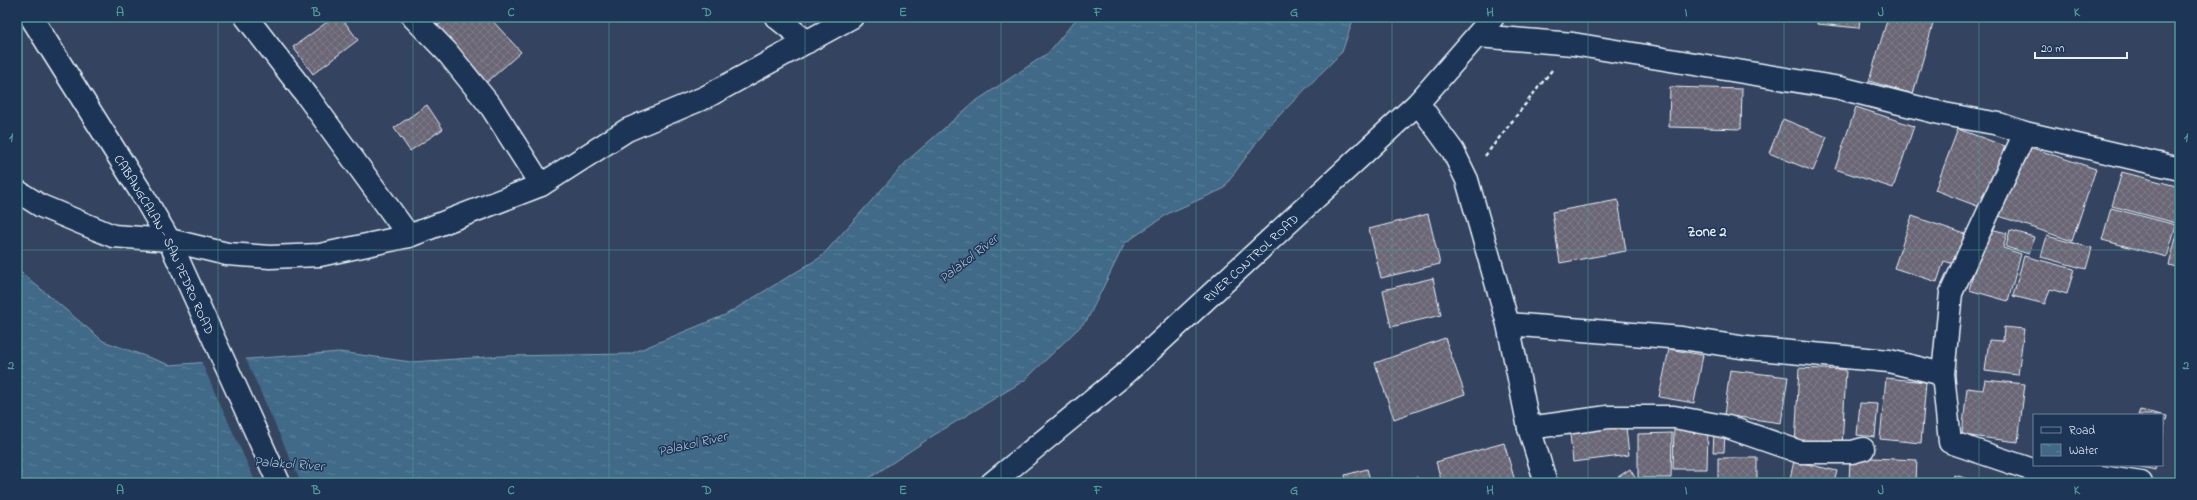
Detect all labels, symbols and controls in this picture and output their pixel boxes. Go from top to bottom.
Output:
text: A [116,3,124,22]
text: B [311,3,321,22]
text: C [507,3,515,22]
text: D [701,3,712,22]
text: E [899,3,907,22]
text: F [1093,3,1103,22]
text: G [1290,3,1298,22]
text: H [1486,3,1494,22]
text: I [1684,3,1688,22]
text: J [1878,3,1884,22]
text: K [2074,3,2081,22]
scale bar [2035,34,2127,60]
text: 20 m [2041,40,2064,58]
text: 1 [9,128,14,147]
text: 1 [2184,128,2189,147]
street label: CABANGCALAN - SAN PEDRO ROAD [109,151,218,338]
street label: RIVER CONTROL ROAD [1200,210,1303,308]
district label: Zone 2 [1688,222,1726,243]
water label: Palakol River [935,228,1004,289]
text: 2 [7,356,15,375]
text: 2 [2182,356,2190,375]
legend [2033,414,2163,466]
text: Road [2069,422,2095,440]
water label: Palakol River [656,426,731,463]
text: Water [2069,442,2098,460]
water label: Palakol River [253,452,326,478]
text: A [116,481,124,500]
text: B [311,481,321,500]
text: C [507,481,515,500]
text: D [701,481,712,500]
text: E [899,481,907,500]
text: F [1093,481,1103,500]
text: G [1290,481,1298,500]
text: H [1486,481,1494,500]
text: I [1684,481,1688,500]
text: J [1878,481,1884,500]
text: K [2074,481,2081,500]

